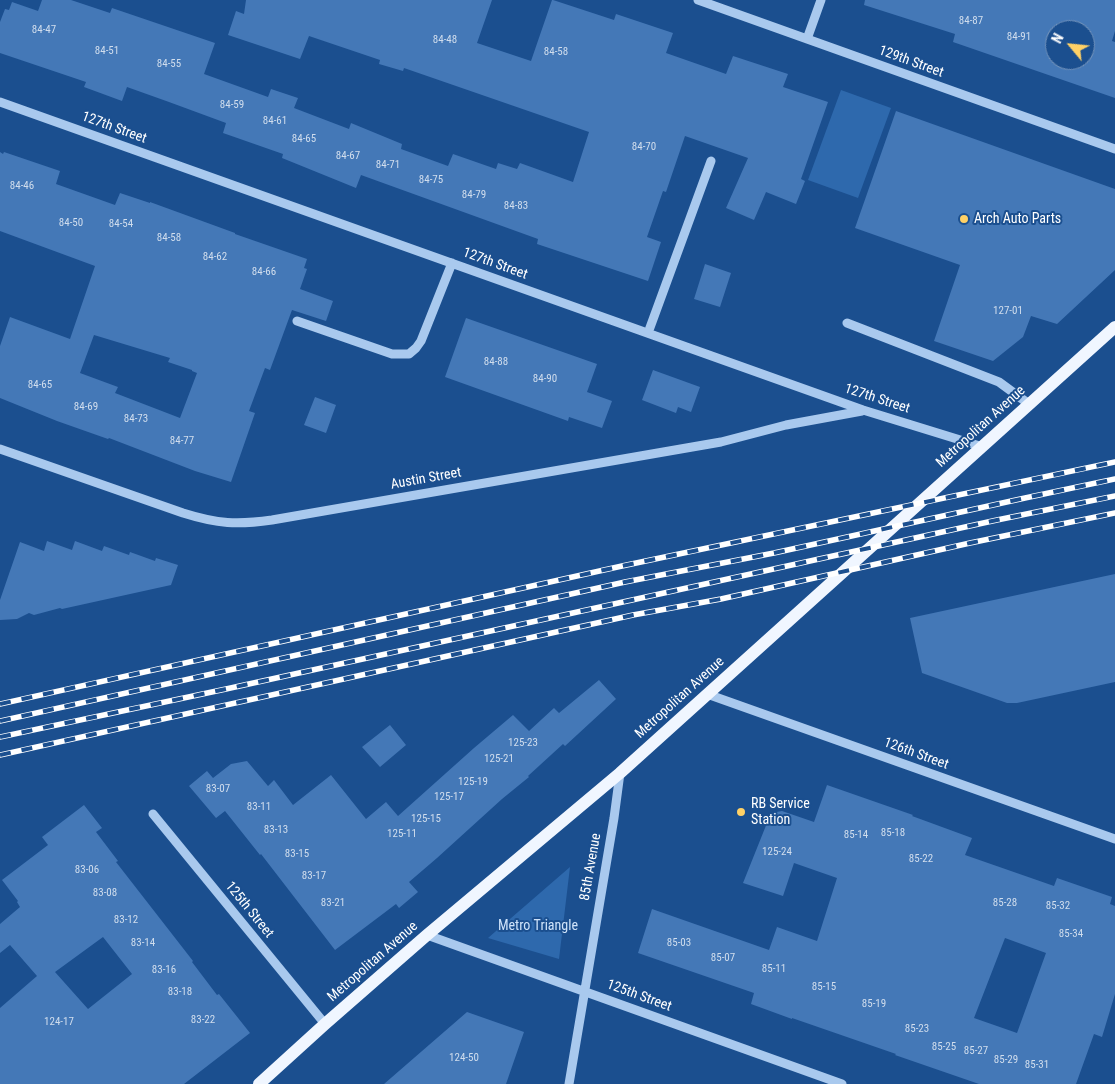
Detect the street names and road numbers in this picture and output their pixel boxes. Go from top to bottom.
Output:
street label: 129th Street [876,43,946,81]
street label: 127th Street [79,109,149,147]
street label: 127th Street [460,245,530,283]
street label: 127th Street [842,381,912,417]
street label: Metropolitan Avenue [933,383,1029,471]
street label: Austin Street [389,465,463,493]
street label: Metropolitan Avenue [632,654,728,742]
street label: 126th Street [881,735,951,773]
street label: 85th Avenue [577,832,605,902]
street label: 125th Street [221,878,277,942]
street label: Metropolitan Avenue [324,918,422,1006]
street label: 125th Street [604,977,674,1015]

